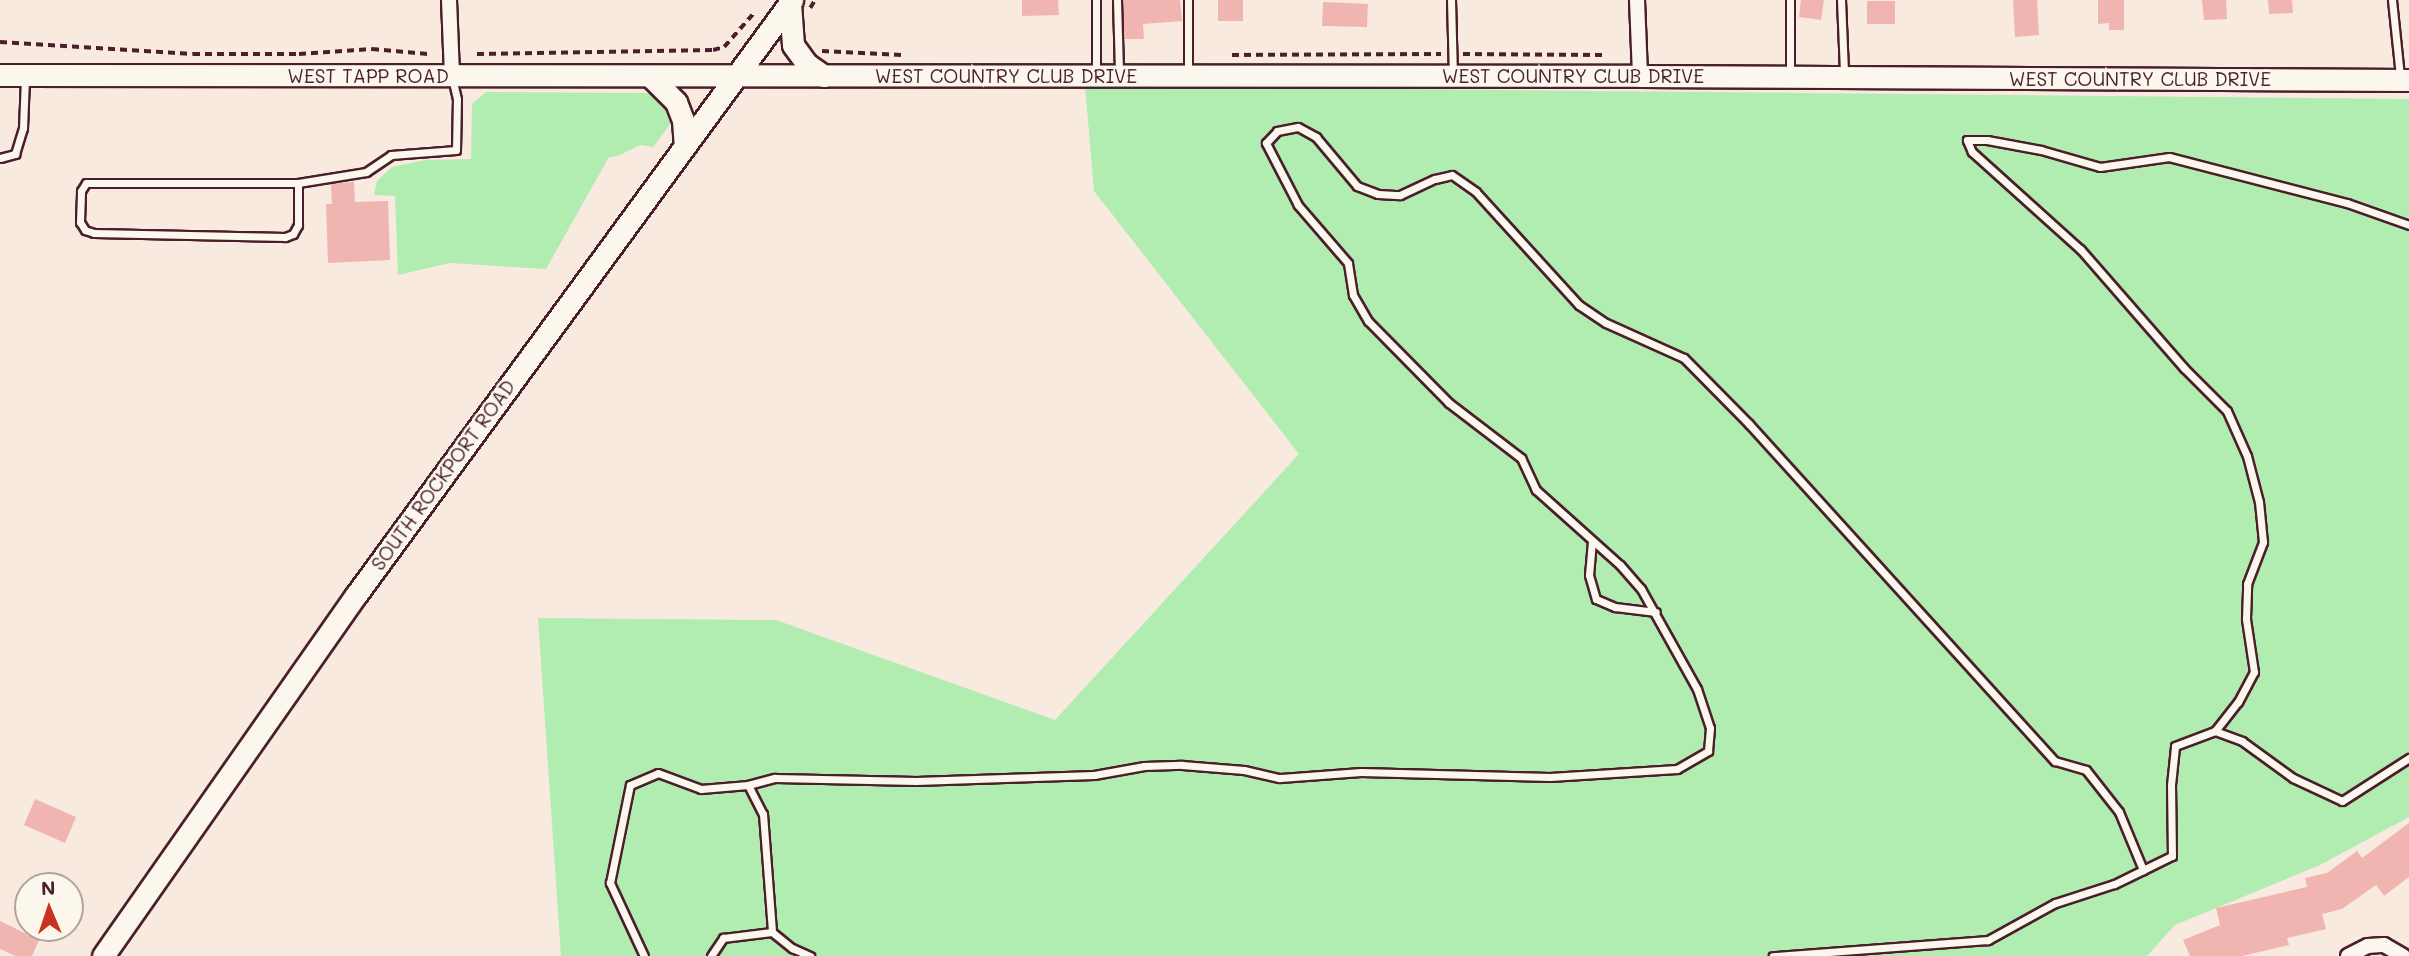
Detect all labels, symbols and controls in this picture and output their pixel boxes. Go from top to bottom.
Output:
street label: WEST TAPP ROAD [287,65,449,87]
street label: WEST COUNTRY CLUB DRIVE [875,65,1137,87]
street label: WEST COUNTRY CLUB DRIVE [1442,65,1704,87]
street label: WEST COUNTRY CLUB DRIVE [2009,68,2271,90]
street label: SOUTH ROCKPORT ROAD [366,375,520,575]
north arrow [14,872,84,942]
text: N [41,875,56,900]

